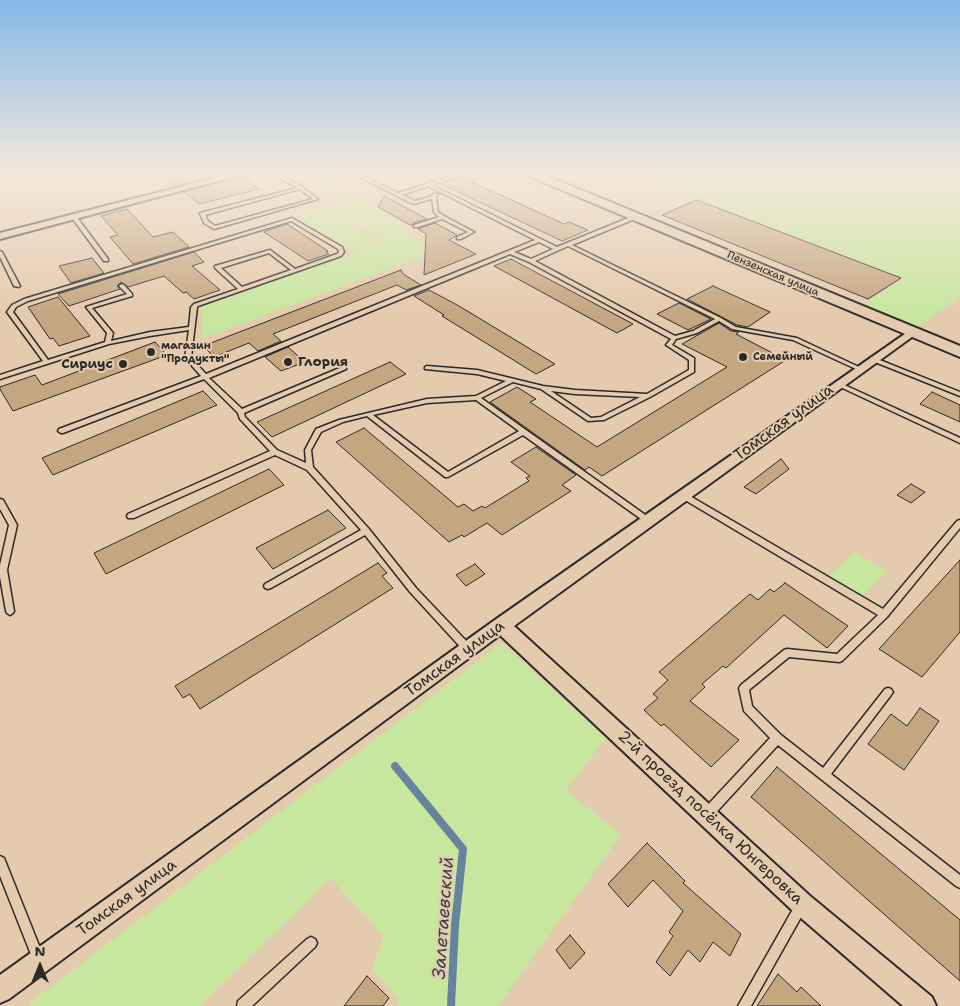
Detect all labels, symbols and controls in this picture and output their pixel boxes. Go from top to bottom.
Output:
street label: Пензенская улица [725,249,821,299]
place label: магазин "Продукты" [161,339,229,365]
marker: магазин "Продукты" [145,346,157,358]
place label: Семейный [753,350,813,364]
marker: Семейный [737,351,749,363]
place label: Глория [298,354,348,370]
place label: Сириус [61,356,113,372]
marker: Глория [282,356,294,368]
marker: Сириус [117,358,129,370]
street label: Томская улица [730,380,838,466]
street label: Томская улица [401,616,509,702]
street label: 2-й проезд посёлка Юнгеровка [613,727,807,909]
street label: Томская улица [73,855,181,941]
water label: Залетаевский [429,856,459,980]
north arrow [15,941,65,991]
text: N [34,942,46,960]

